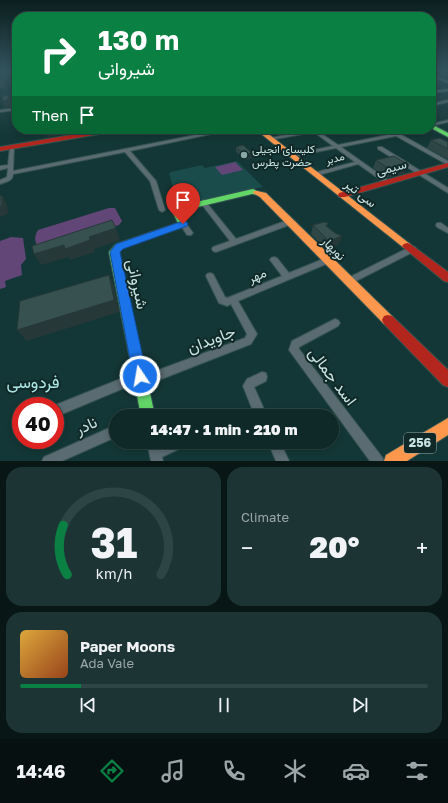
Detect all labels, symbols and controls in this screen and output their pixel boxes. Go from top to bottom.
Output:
text: 130 m [98,23,179,56]
icon: right [32,28,84,80]
text: شیروانی [98,57,155,79]
icon: arrive [76,104,98,126]
text: Then [32,106,68,124]
place label: کلیسای انجیلی حضرت پطرس [252,142,315,170]
street label: مدبر [323,149,346,167]
marker: کلیسای انجیلی حضرت پطرس [239,150,249,160]
street label: سیمی [374,155,408,180]
street label: سی تیر [340,175,380,211]
pin [166,183,200,224]
icon: arrive [172,189,194,211]
street label: نوبهار [317,232,350,264]
street label: شیروانی [122,257,153,311]
street label: مهر [244,264,269,287]
street label: جاویدان [184,321,239,358]
street label: اسد جمالی [304,343,361,410]
position arrow [119,355,161,397]
district label: فردوسی [6,371,60,393]
speed limit sign: 40 [12,397,64,449]
street label: نادر [71,411,100,440]
text: 14:47 · 1 min · 210 m [150,420,298,438]
road number: 256 [404,433,436,453]
text: Climate [241,509,289,525]
text: 31 [90,516,137,566]
text: 20° [309,529,360,565]
text: − [241,534,253,561]
text: + [416,534,428,561]
text: km/h [95,564,132,581]
text: Paper Moons [80,637,175,655]
text: Ada Vale [80,655,134,671]
icon: previous [77,694,99,716]
icon: pause [213,694,235,716]
icon: next [349,694,371,716]
icon: directions [98,757,126,785]
icon: music [159,757,187,785]
icon: phone [220,757,248,785]
icon: climate [281,757,309,785]
icon: car [342,757,370,785]
icon: filters [403,757,431,785]
text: 14:46 [17,760,65,782]

